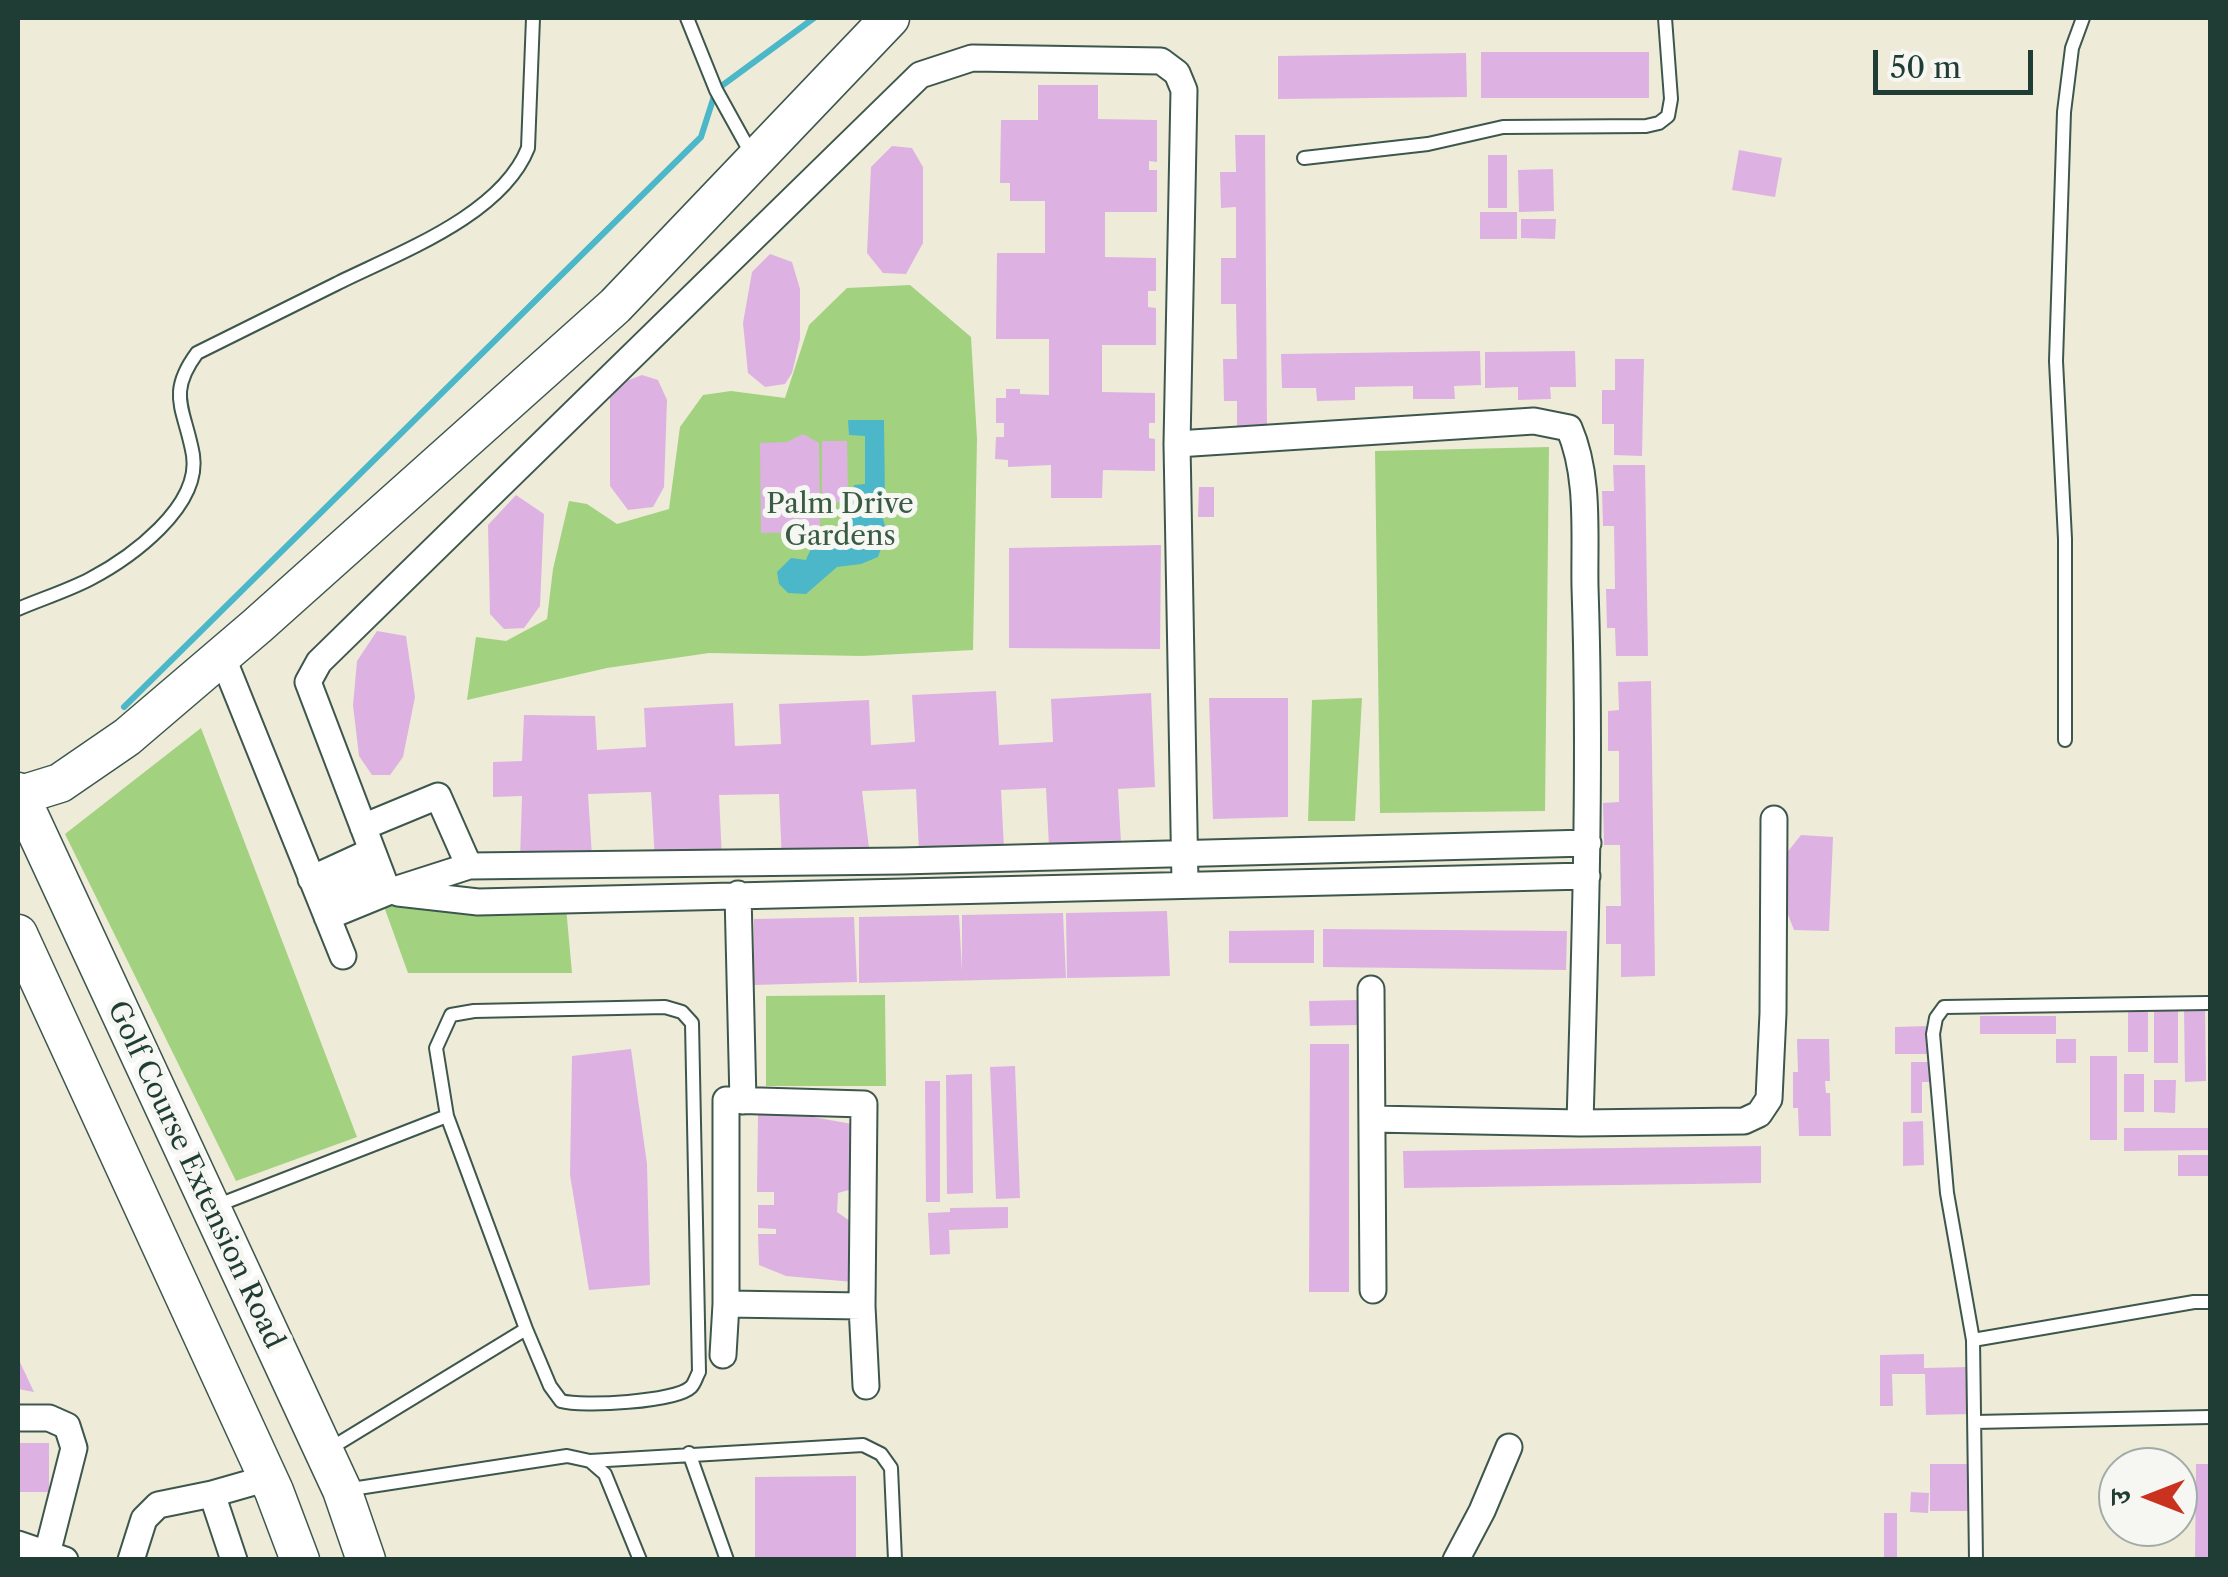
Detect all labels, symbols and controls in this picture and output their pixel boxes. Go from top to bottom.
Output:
scale bar [1878,30,2038,92]
text: 50 m [1890,49,1961,86]
park label: Palm Drive Gardens [766,488,914,554]
street label: Golf Course Extension Road [100,996,290,1354]
north arrow [2098,1447,2198,1547]
text: उ [2103,1490,2137,1504]

